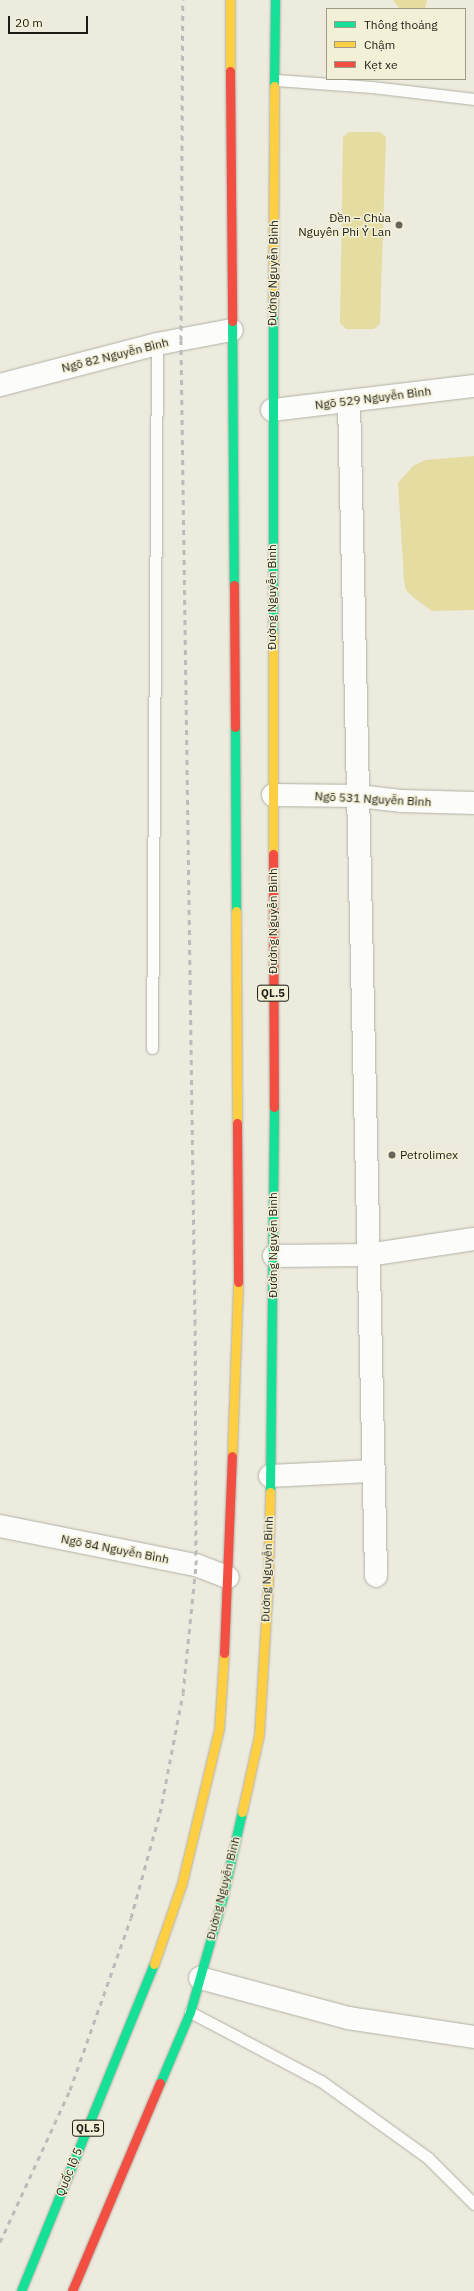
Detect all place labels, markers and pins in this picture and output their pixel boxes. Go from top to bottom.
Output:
place label: Đền – Chùa Nguyên Phi Ỷ Lan [298,211,391,239]
marker: Đền – Chùa Nguyên Phi Ỷ Lan [394,220,404,230]
place label: Petrolimex [400,1148,458,1162]
marker: Petrolimex [387,1150,397,1160]

